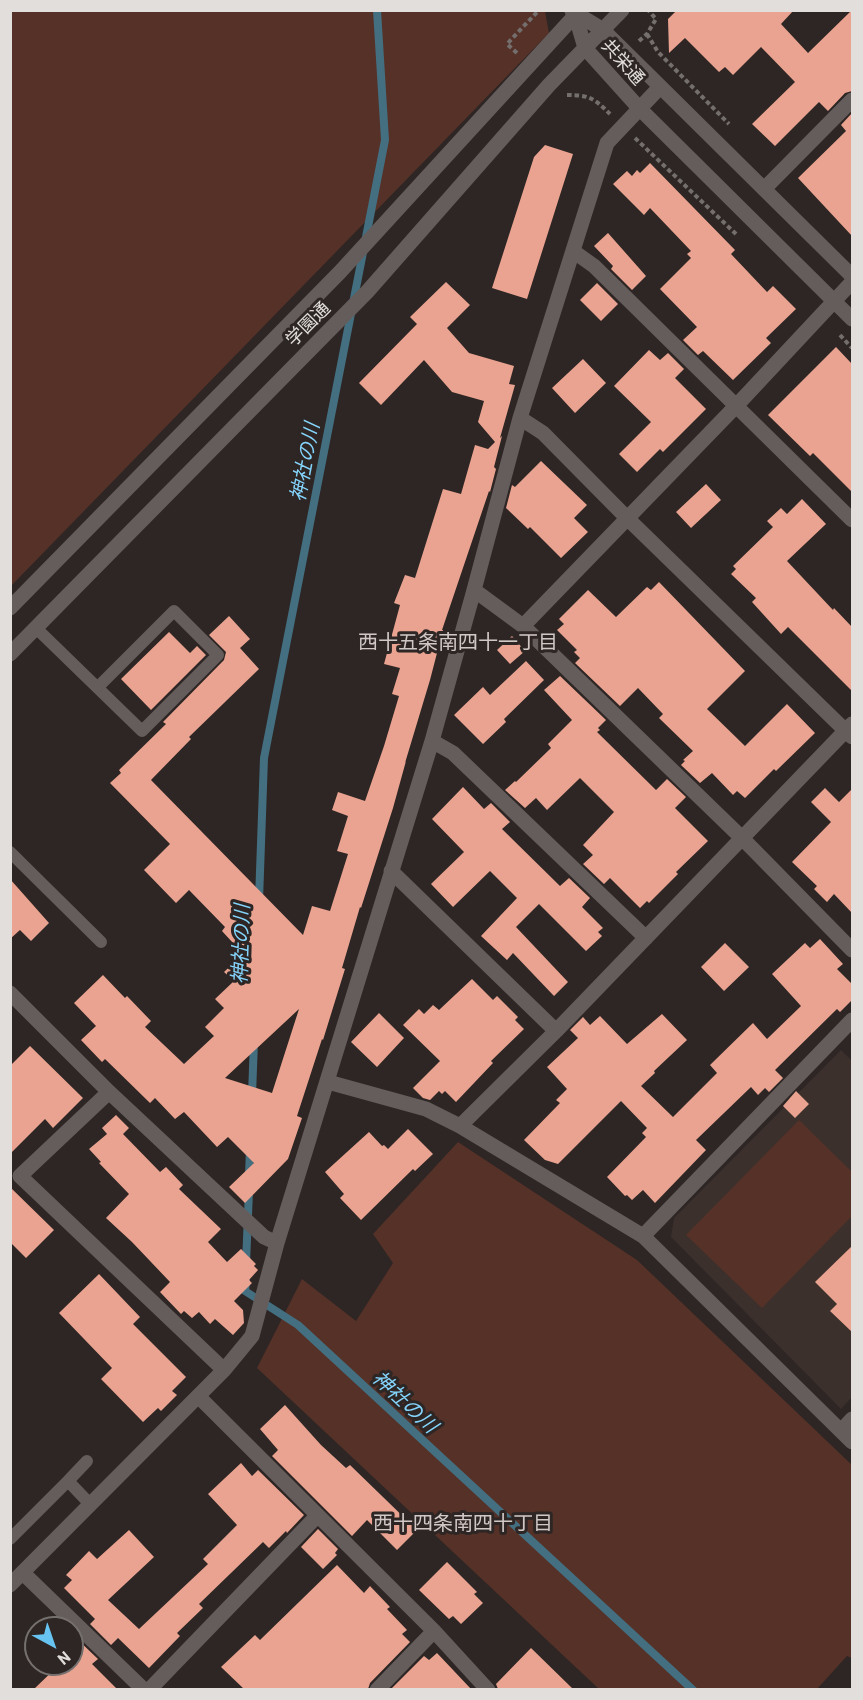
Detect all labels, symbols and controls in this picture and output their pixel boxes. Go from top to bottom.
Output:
street label: 共栄通 [597,35,649,89]
street label: 学園通 [281,297,335,351]
water label: 神社の川 [286,420,324,504]
district label: 西十五条南四十一丁目 [358,630,558,654]
water label: 神社の川 [228,904,254,984]
water label: 神社の川 [368,1366,442,1438]
district label: 西十四条南四十丁目 [373,1511,553,1535]
north arrow [24,1616,84,1676]
text: N [54,1648,75,1669]

